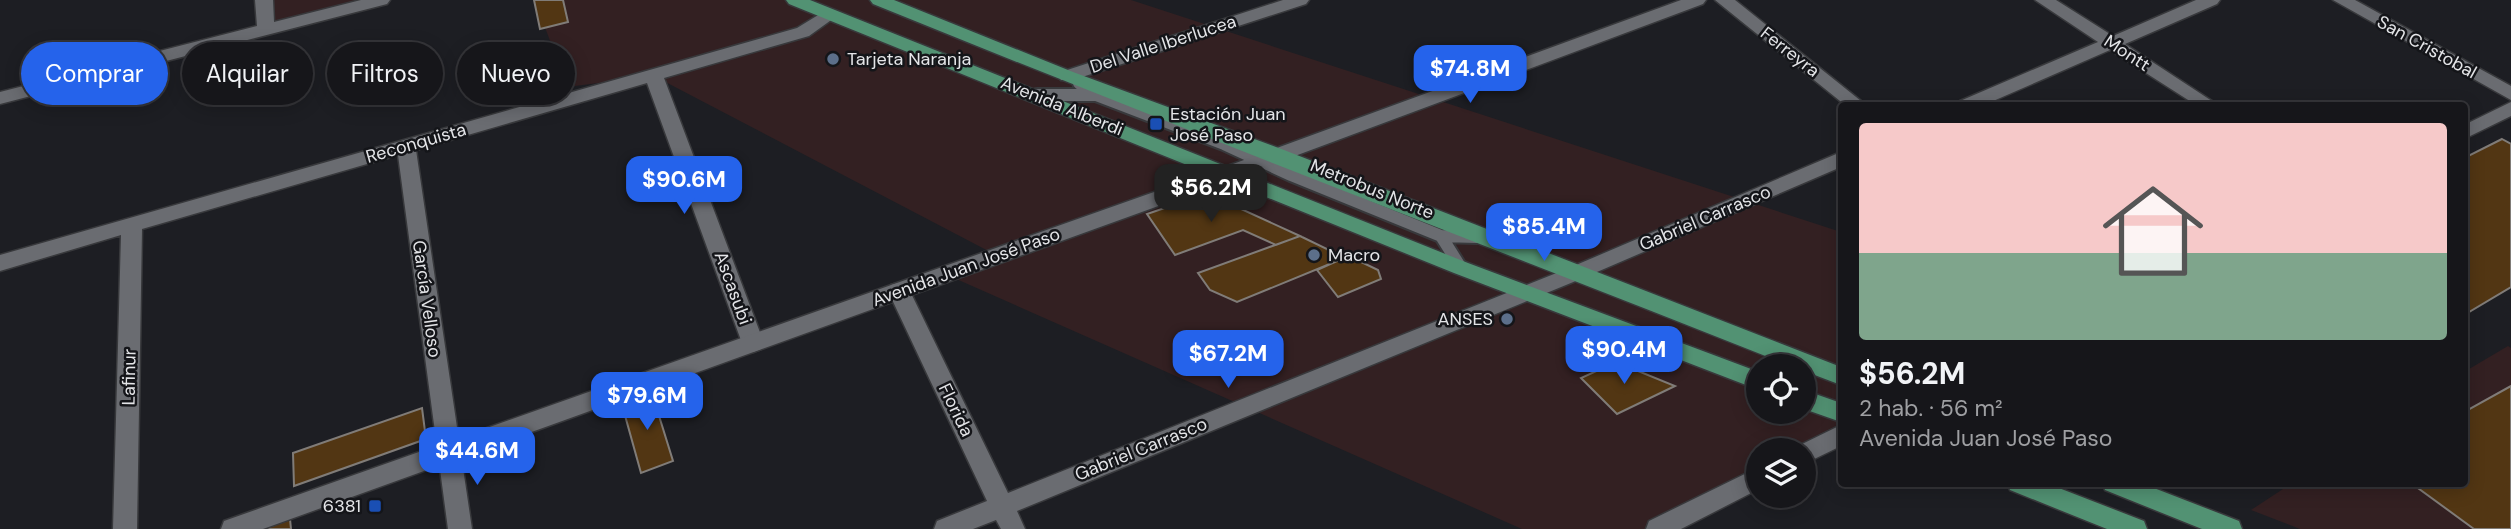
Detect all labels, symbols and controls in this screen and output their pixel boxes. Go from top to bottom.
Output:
street label: Del Valle Iberlucea [1087,9,1239,79]
street label: San Cristobal [2373,10,2481,84]
street label: Ferreyra [1756,21,1824,83]
street label: Montt [2099,29,2155,77]
chip: Comprar [21,42,168,105]
chip: Alquilar [182,42,313,105]
chip: Filtros [327,42,443,105]
chip: Nuevo [457,42,575,105]
pin: $74.8M [1413,46,1527,105]
place label: Tarjeta Naranja [847,47,971,71]
marker: Tarjeta Naranja [825,51,841,67]
text: $74.8M [1430,53,1510,83]
street label: Avenida Alberdi [997,70,1127,142]
place label: Estación Juan José Paso [1170,102,1286,147]
marker: Estación Juan José Paso [1148,116,1164,132]
street label: Reconquista [363,117,469,169]
street label: Metrobus Norte [1307,153,1437,225]
pin: $90.6M [627,156,741,216]
text: $90.6M [642,164,726,194]
pin: $56.2M [1154,164,1268,224]
icon: home [2090,168,2216,294]
text: $56.2M [1170,172,1252,202]
street label: Gabriel Carrasco [1636,179,1774,257]
pin: $85.4M [1487,204,1601,263]
text: $85.4M [1502,211,1586,241]
street label: Avenida Juan José Paso [869,222,1063,312]
street label: García Velloso [407,239,447,359]
place label: Macro [1328,243,1380,267]
marker: Macro [1306,247,1322,263]
street label: Ascasubi [709,248,757,328]
place label: ANSES [1438,307,1493,331]
marker: ANSES [1499,311,1515,327]
pin: $90.4M [1567,326,1681,386]
pin: $67.2M [1171,330,1285,390]
text: $90.4M [1582,334,1666,364]
text: $67.2M [1189,338,1267,368]
street label: Lafinur [117,348,141,406]
map controls [1746,354,1816,508]
button: locate [1746,354,1816,424]
text: $56.2M [1859,354,1965,393]
pin: $79.6M [590,372,704,432]
street label: Florida [933,379,979,441]
text: $79.6M [607,380,687,410]
text: 2 hab. · 56 m² [1859,393,2003,423]
street label: Gabriel Carrasco [1071,412,1211,486]
text: Avenida Juan José Paso [1859,423,2112,453]
pin: $44.6M [420,428,534,487]
text: $44.6M [435,435,519,465]
button: layers [1746,438,1816,508]
place label: 6381 [323,494,361,518]
marker: 6381 [367,498,383,514]

